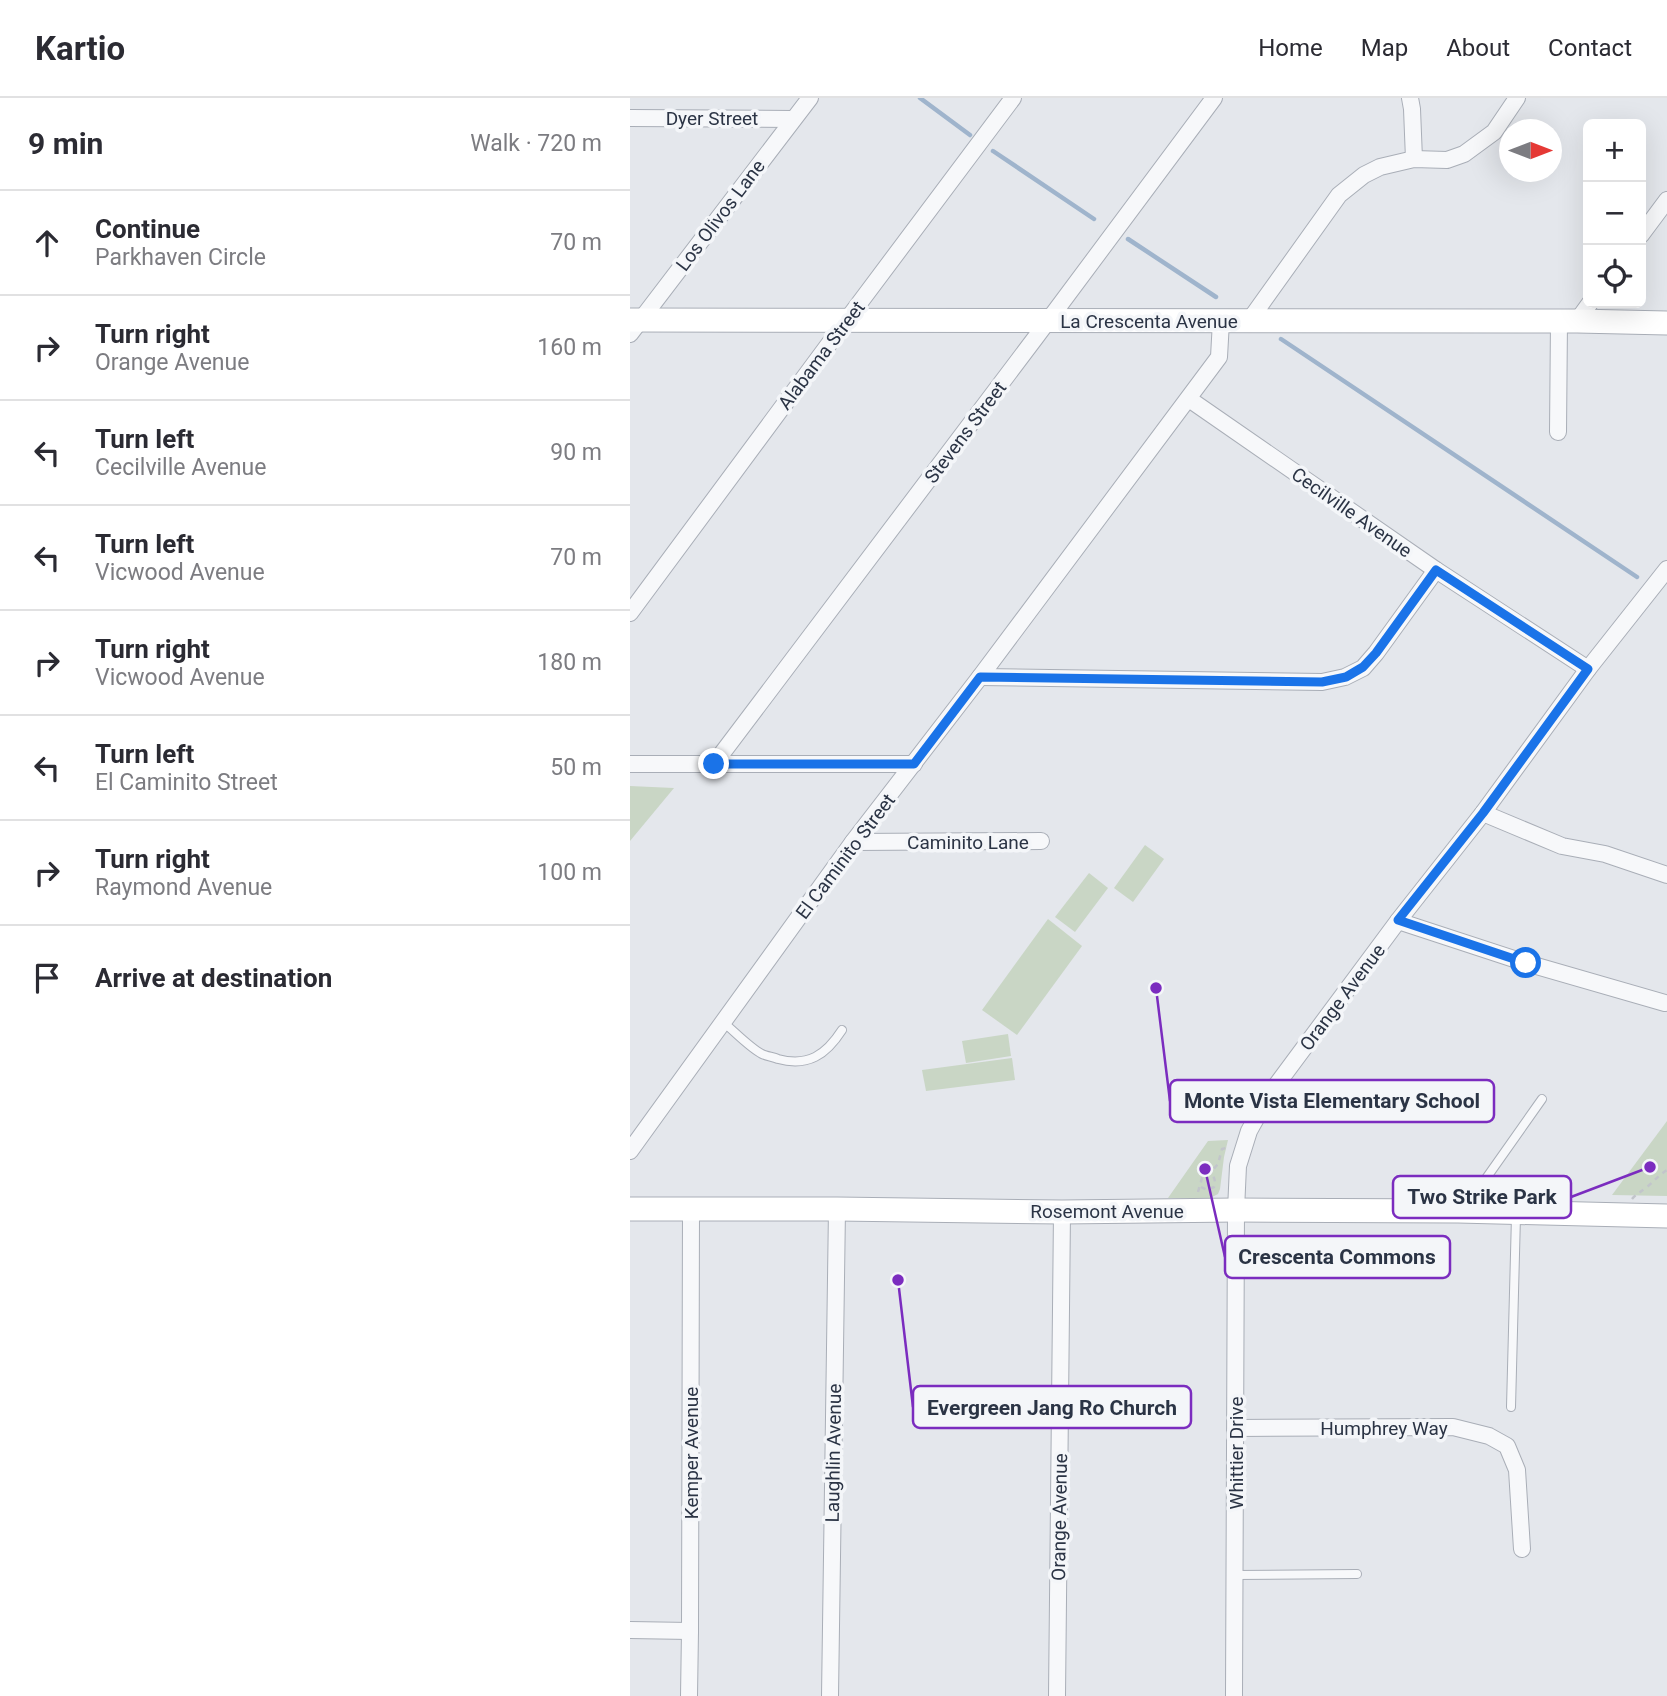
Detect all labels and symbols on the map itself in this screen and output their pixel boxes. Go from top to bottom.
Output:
street label: Dyer Street [666,107,758,130]
north arrow [1499,119,1562,182]
street label: Los Olivos Lane [671,155,770,276]
street label: Alabama Street [773,296,870,414]
street label: La Crescenta Avenue [1060,310,1238,333]
street label: Stevens Street [920,377,1011,488]
street label: Cecilville Avenue [1287,462,1416,562]
route end [698,748,729,779]
street label: El Caminito Street [791,789,900,923]
street label: Caminito Lane [907,831,1029,854]
street label: Orange Avenue [1295,939,1390,1055]
route start [1510,947,1541,978]
callout: Monte Vista Elementary School [1170,1080,1494,1122]
text: Monte Vista Elementary School [1184,1089,1480,1113]
callout: Two Strike Park [1393,1176,1571,1218]
text: Two Strike Park [1407,1185,1557,1209]
street label: Rosemont Avenue [1030,1200,1184,1223]
callout: Crescenta Commons [1225,1236,1450,1278]
text: Crescenta Commons [1238,1245,1436,1269]
street label: Laughlin Avenue [821,1383,846,1523]
callout: Evergreen Jang Ro Church [913,1386,1191,1428]
street label: Kemper Avenue [680,1387,703,1519]
text: Evergreen Jang Ro Church [927,1396,1177,1420]
street label: Whittier Drive [1225,1397,1248,1509]
street label: Humphrey Way [1320,1417,1448,1440]
street label: Orange Avenue [1047,1453,1072,1581]

